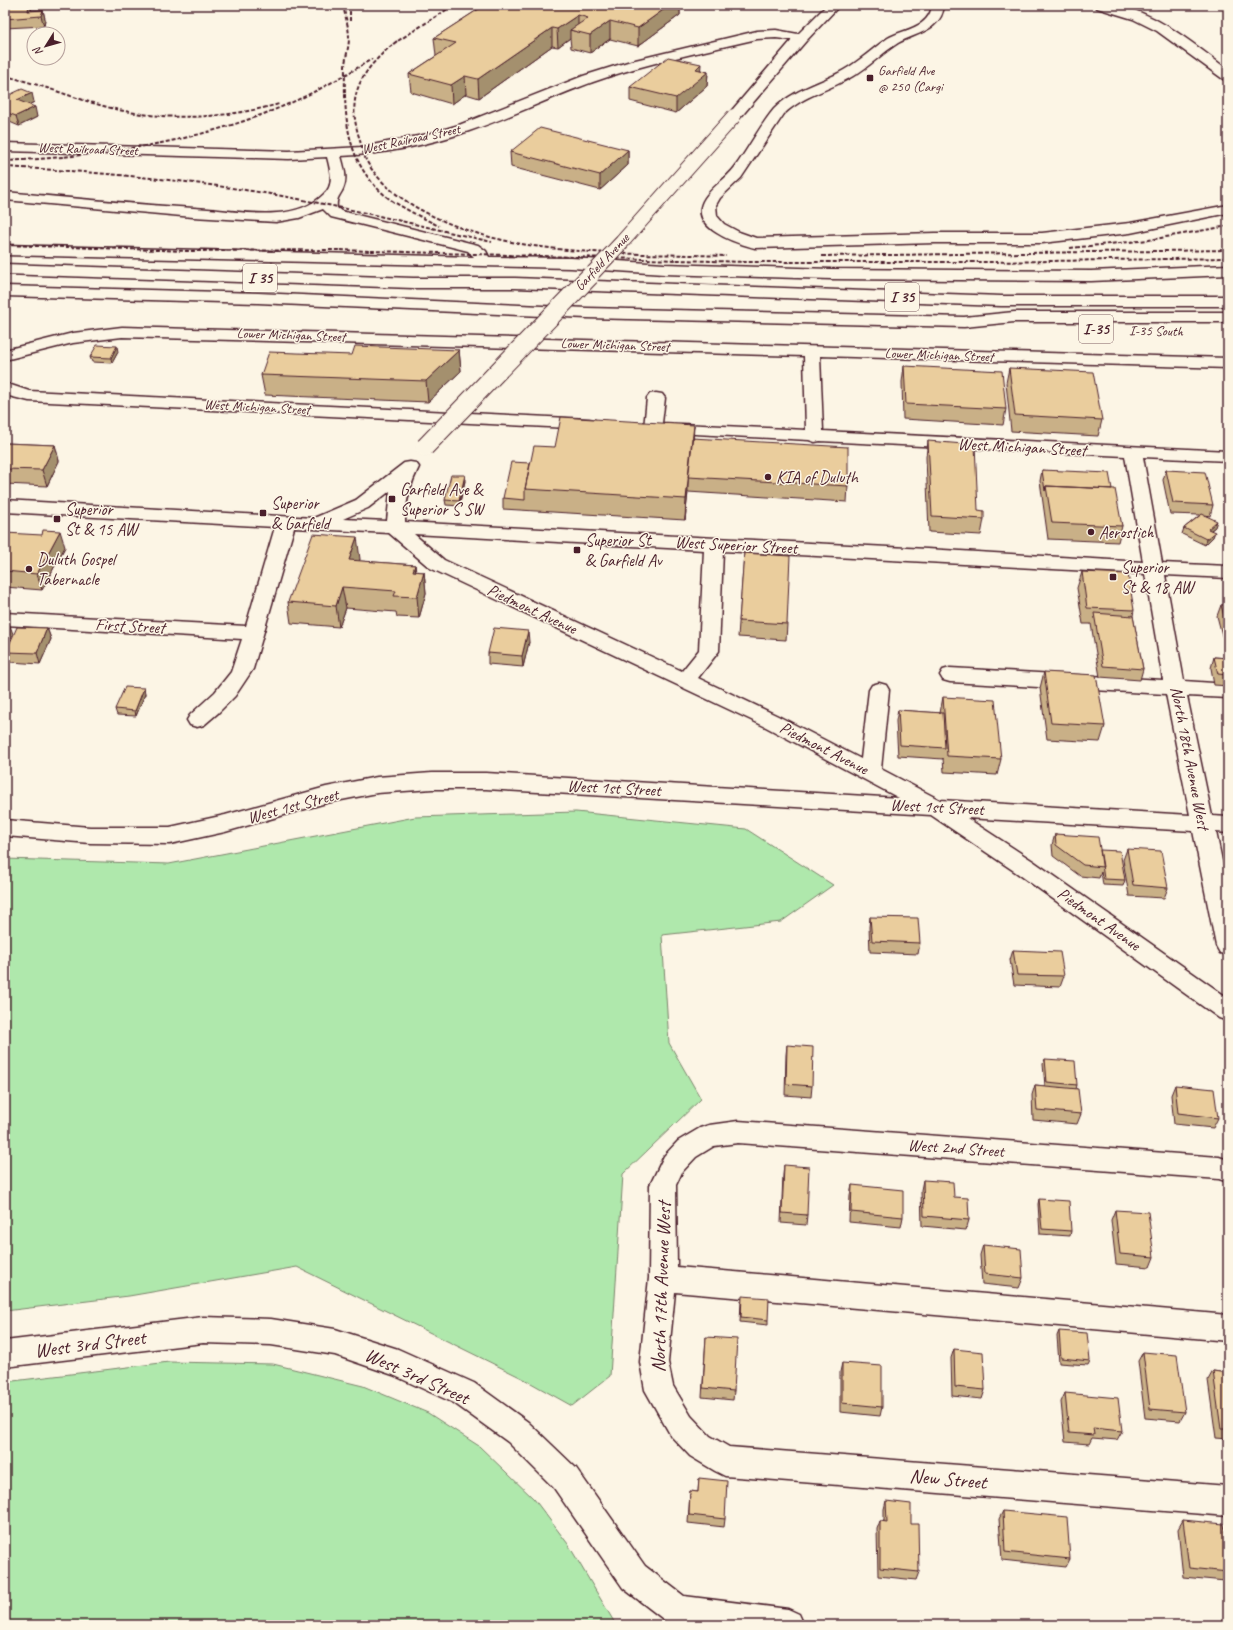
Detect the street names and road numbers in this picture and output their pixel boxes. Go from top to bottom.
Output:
street label: West Railroad Street [360,120,463,158]
street label: West Railroad Street [38,139,140,159]
street label: Garfield Avenue [571,229,634,294]
road number: I 35 [243,264,277,292]
road number: I 35 [885,283,919,311]
road number: I-35 [1079,315,1113,343]
street label: I-35 South [1129,322,1184,340]
street label: Lower Michigan Street [236,325,348,345]
street label: Lower Michigan Street [560,335,672,355]
street label: Lower Michigan Street [884,345,996,365]
street label: West Michigan Street [204,396,313,418]
street label: West Michigan Street [957,433,1089,461]
street label: West Superior Street [674,531,800,559]
street label: Piedmont Avenue [484,579,581,640]
street label: First Street [95,614,168,638]
street label: North 18th Avenue West [1166,685,1215,834]
street label: Piedmont Avenue [776,717,873,780]
street label: West 1st Street [567,775,664,801]
street label: West 1st Street [245,783,343,828]
street label: West 1st Street [890,794,987,820]
street label: Piedmont Avenue [1053,883,1146,956]
street label: West 2nd Street [907,1134,1007,1162]
street label: North 17th Avenue West [646,1198,677,1373]
street label: West 3rd Street [33,1325,149,1363]
street label: West 3rd Street [361,1342,475,1411]
street label: New Street [909,1463,990,1495]

